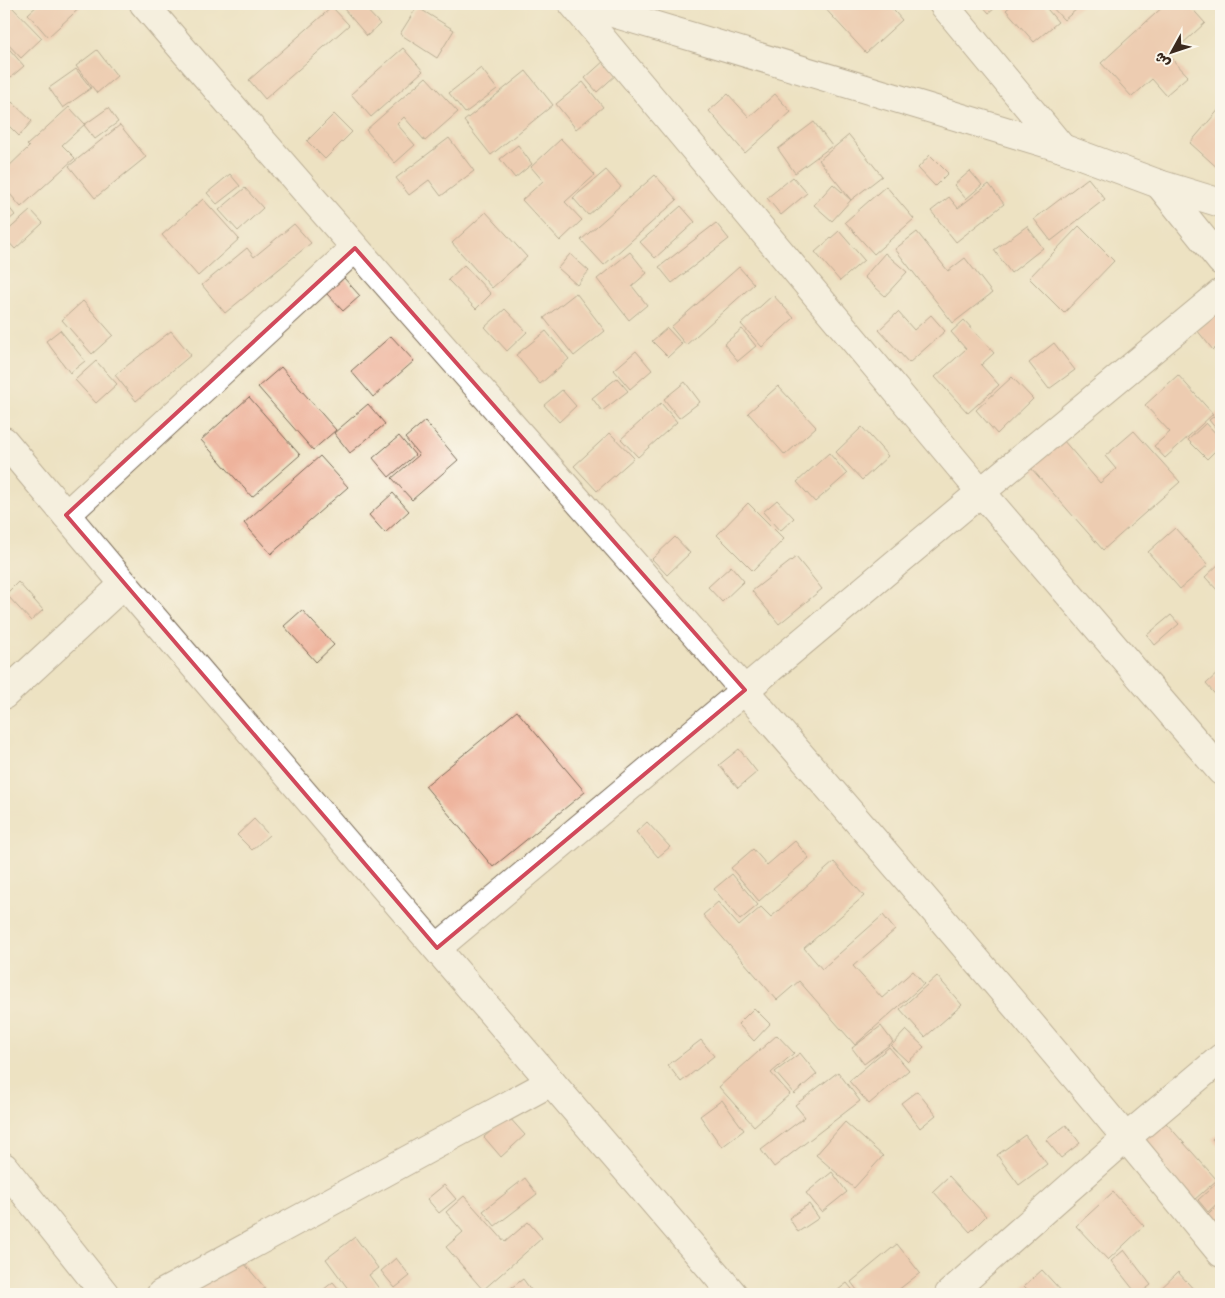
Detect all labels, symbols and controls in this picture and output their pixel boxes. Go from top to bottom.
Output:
north arrow [1148,28,1198,78]
text: ش [1151,49,1174,71]

